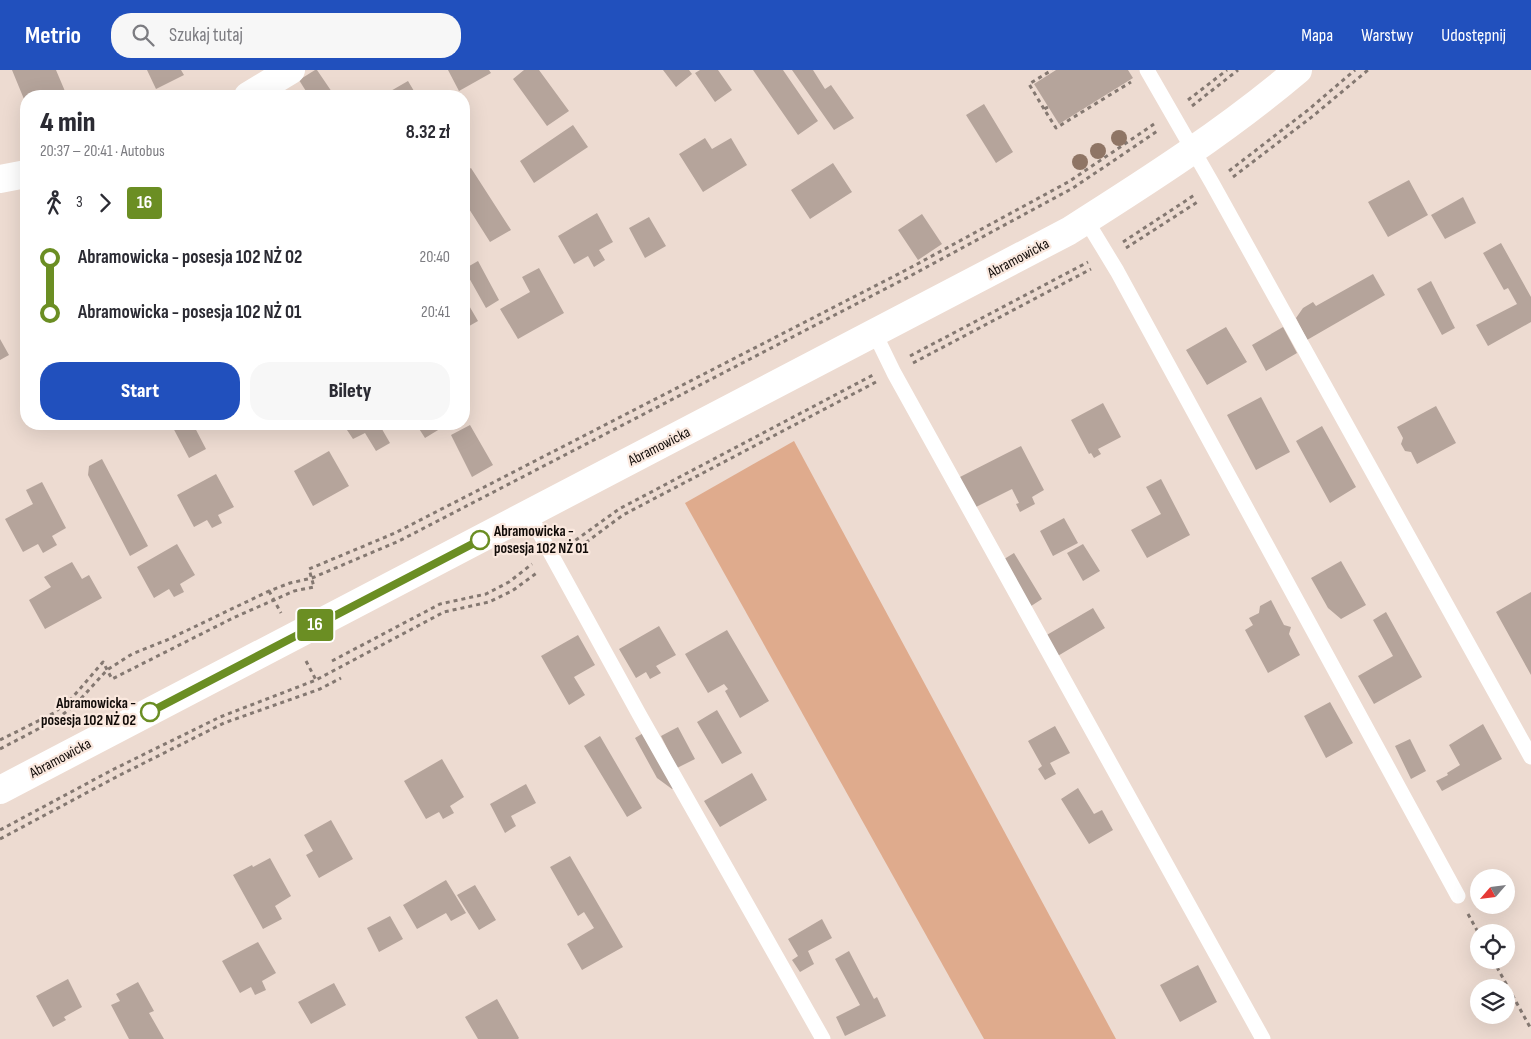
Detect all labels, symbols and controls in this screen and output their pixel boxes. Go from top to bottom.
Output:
search box [111,13,461,58]
text: Metrio [25,21,81,50]
icon: search [129,21,157,49]
text: Szukaj tutaj [169,24,243,47]
text: Mapa [1301,25,1333,46]
text: Warstwy [1361,25,1413,46]
text: Udostępnij [1441,25,1506,46]
text: 4 min [40,106,95,139]
text: 8.32 zł [406,121,450,144]
text: 20:37 – 20:41 · Autobus [40,142,165,161]
icon: walk [40,189,68,217]
icon: forward [91,189,119,217]
text: 16 [137,192,152,213]
text: 3 [76,193,83,212]
street label: Abramowicka [983,234,1053,283]
text: Abramowicka - posesja 102 NŻ 02 [78,246,302,269]
text: 20:40 [420,248,450,267]
text: Abramowicka - posesja 102 NŻ 01 [78,301,301,324]
text: 20:41 [421,303,450,322]
button: Start [40,362,240,420]
button: Bilety [250,362,450,420]
street label: Abramowicka [624,423,694,471]
place label: Abramowicka - posesja 102 NŻ 01 [493,522,588,558]
marker: Abramowicka - posesja 102 NŻ 01 [470,530,490,550]
line badge: 16 [292,609,338,641]
text: 16 [307,614,323,635]
place label: Abramowicka - posesja 102 NŻ 02 [41,694,136,730]
marker: Abramowicka - posesja 102 NŻ 02 [140,702,160,722]
street label: Abramowicka [25,734,95,783]
north arrow [1470,869,1515,914]
map controls [1470,869,1515,1024]
button: locate [1470,924,1515,969]
button: layers [1470,979,1515,1024]

